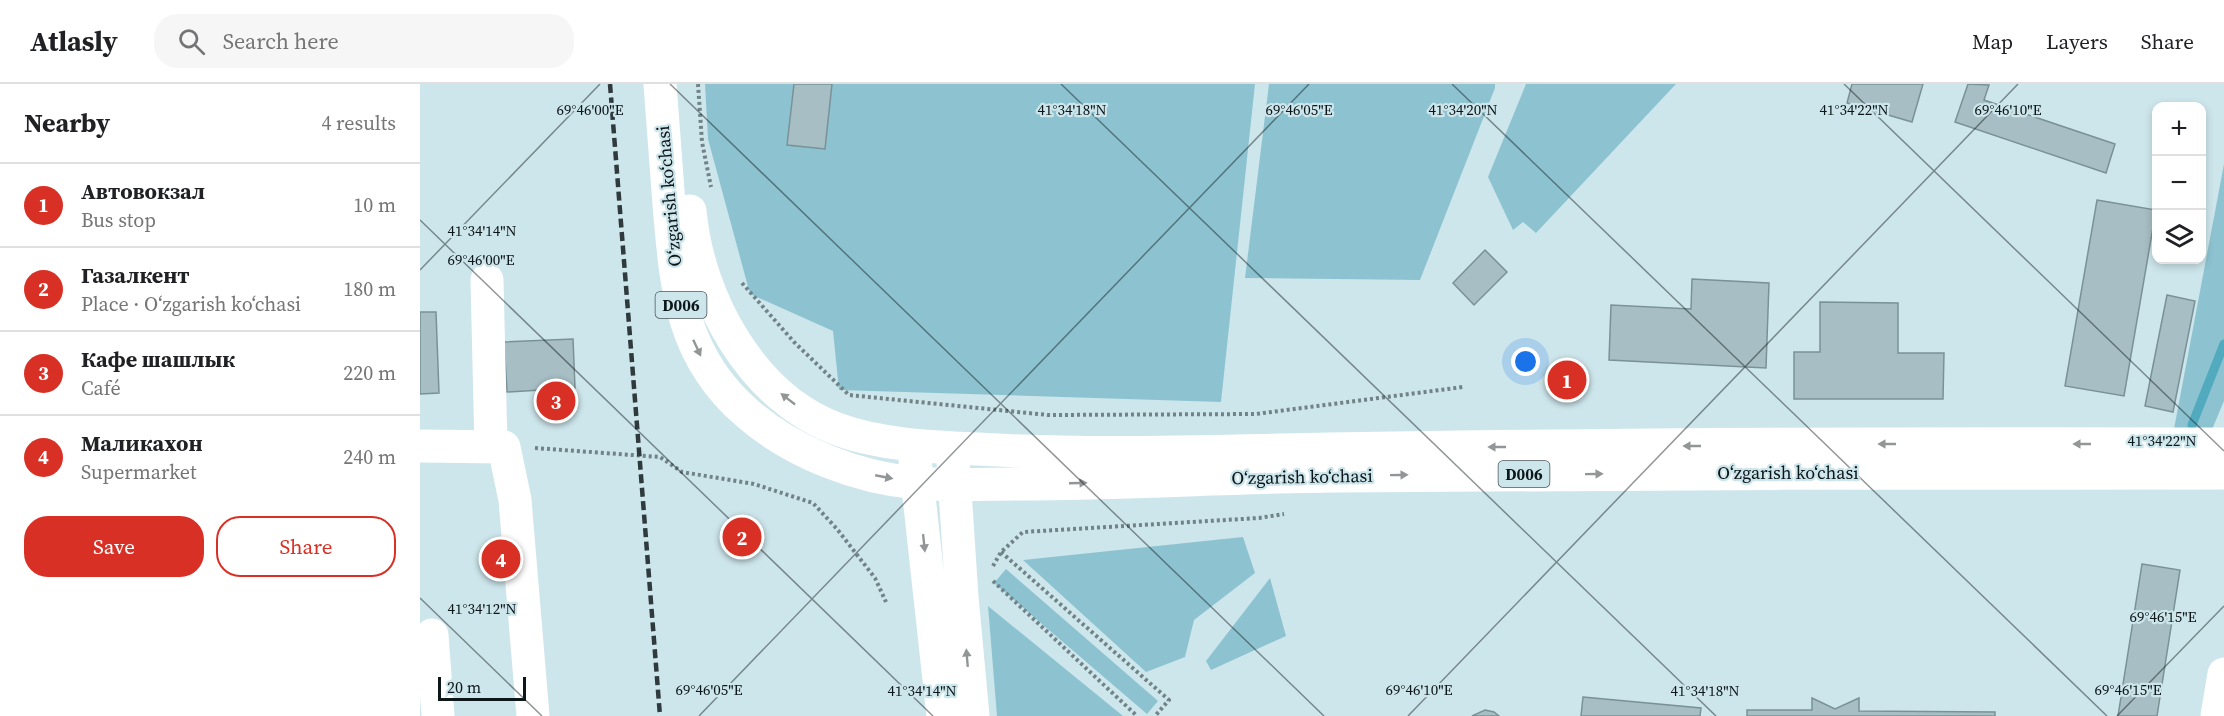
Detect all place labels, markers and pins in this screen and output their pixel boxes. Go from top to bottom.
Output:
pin: 1 [1548,358,1586,402]
pin: 3 [536,378,576,424]
pin: 2 [722,514,762,560]
pin: 4 [482,536,520,582]

